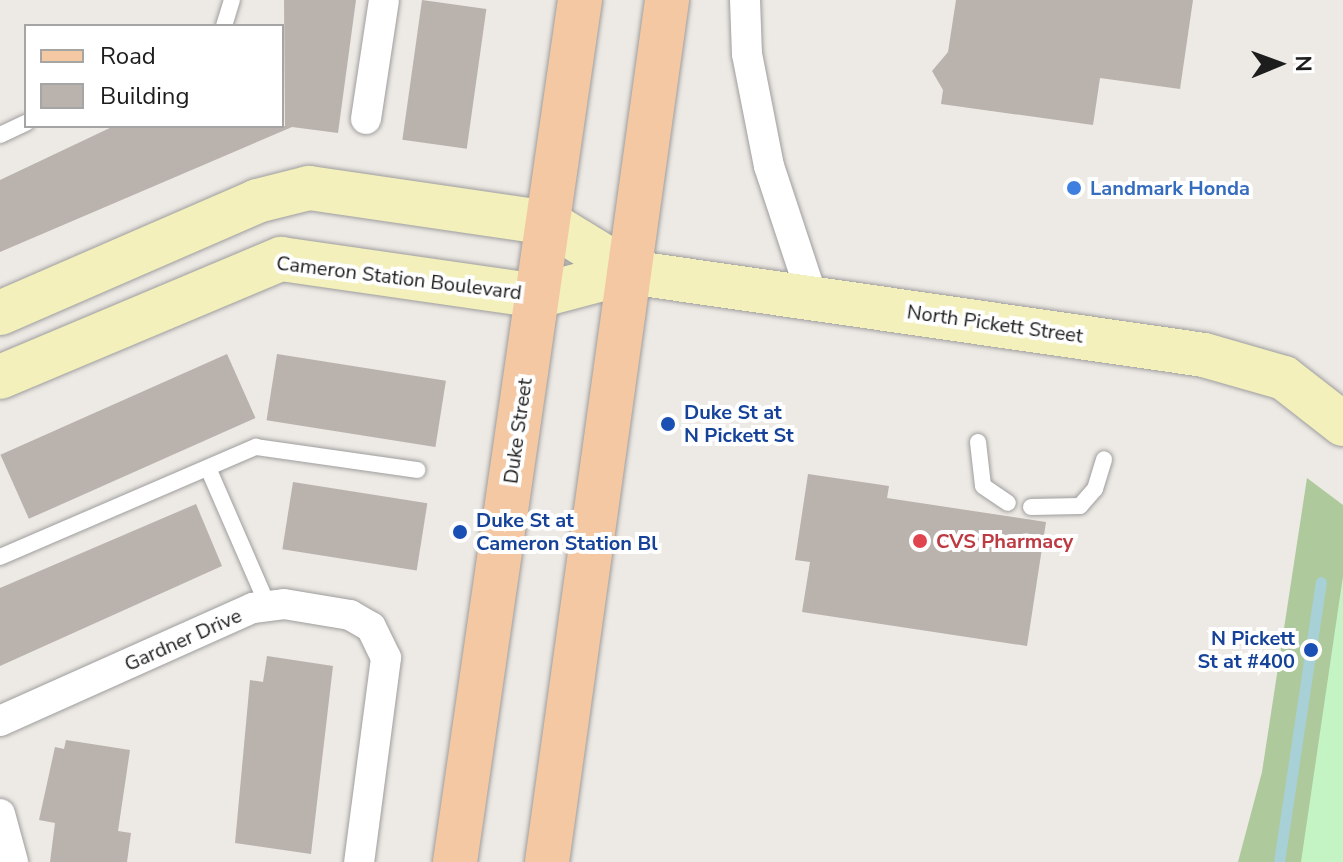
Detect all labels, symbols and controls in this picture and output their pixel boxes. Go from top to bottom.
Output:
legend [24,24,284,128]
north arrow [1239,24,1319,104]
text: Road [100,40,156,72]
text: N [1288,55,1318,72]
text: Building [100,80,190,112]
place label: Landmark Honda [1090,176,1250,200]
marker: Landmark Honda [1065,179,1083,197]
street label: Cameron Station Boulevard [275,251,523,305]
street label: North Pickett Street [905,300,1085,348]
street label: Duke Street [499,377,537,485]
place label: Duke St at N Pickett St [684,400,794,447]
marker: Duke St at N Pickett St [659,415,677,433]
place label: Duke St at Cameron Station Bl [476,508,658,555]
marker: Duke St at Cameron Station Bl [451,523,469,541]
place label: CVS Pharmacy [936,529,1073,553]
marker: CVS Pharmacy [911,532,929,550]
street label: Gardner Drive [121,604,245,676]
place label: N Pickett St at #400 [1197,626,1295,673]
marker: N Pickett St at #400 [1302,641,1320,659]

